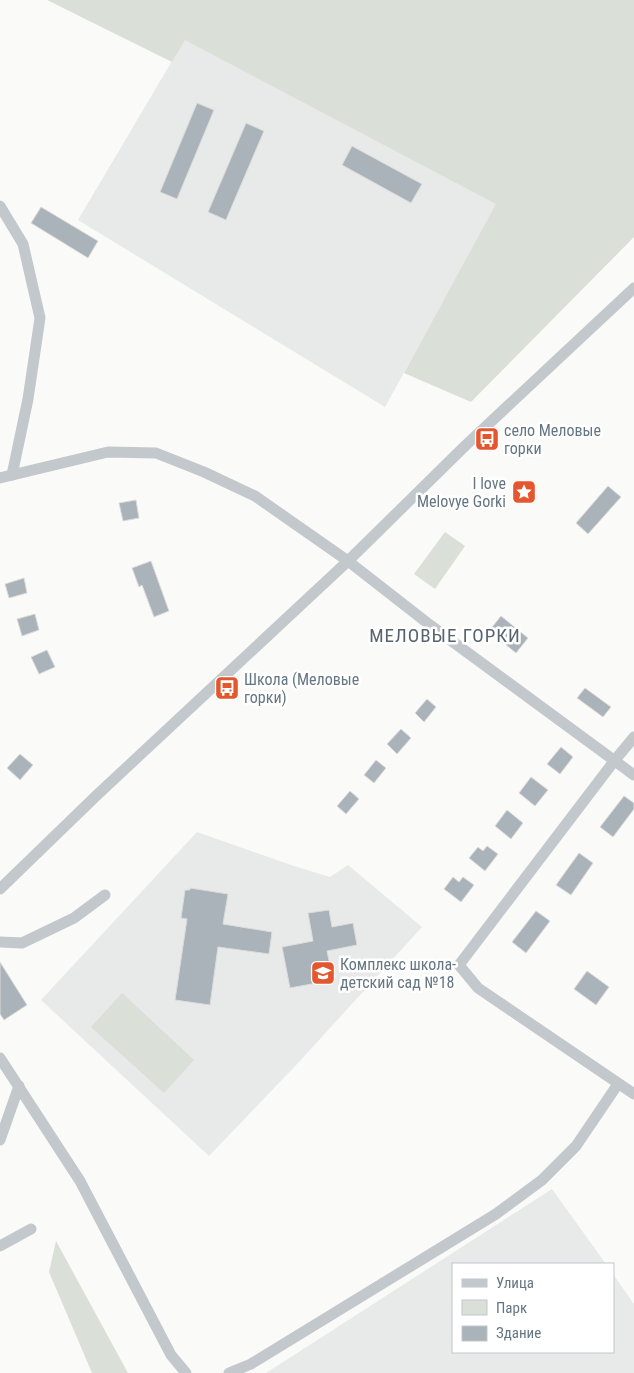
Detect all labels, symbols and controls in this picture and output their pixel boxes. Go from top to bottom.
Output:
place label: село Меловые горки [504,421,601,458]
bus stop icon: село Меловые горки [474,426,500,452]
place label: I love Melovye Gorki [417,474,506,511]
place icon: I love Melovye Gorki [511,479,537,505]
district label: МЕЛОВЫЕ ГОРКИ [369,624,521,647]
place label: Школа (Меловые горки) [244,670,359,707]
bus stop icon: Школа (Меловые горки) [214,675,240,701]
place label: Комплекс школа- детский сад №18 [340,955,456,992]
school or university icon: Комплекс школа- детский сад №18 [310,960,336,986]
legend [452,1263,614,1353]
text: Улица [496,1274,534,1292]
text: Парк [496,1299,527,1317]
text: Здание [496,1324,541,1342]

